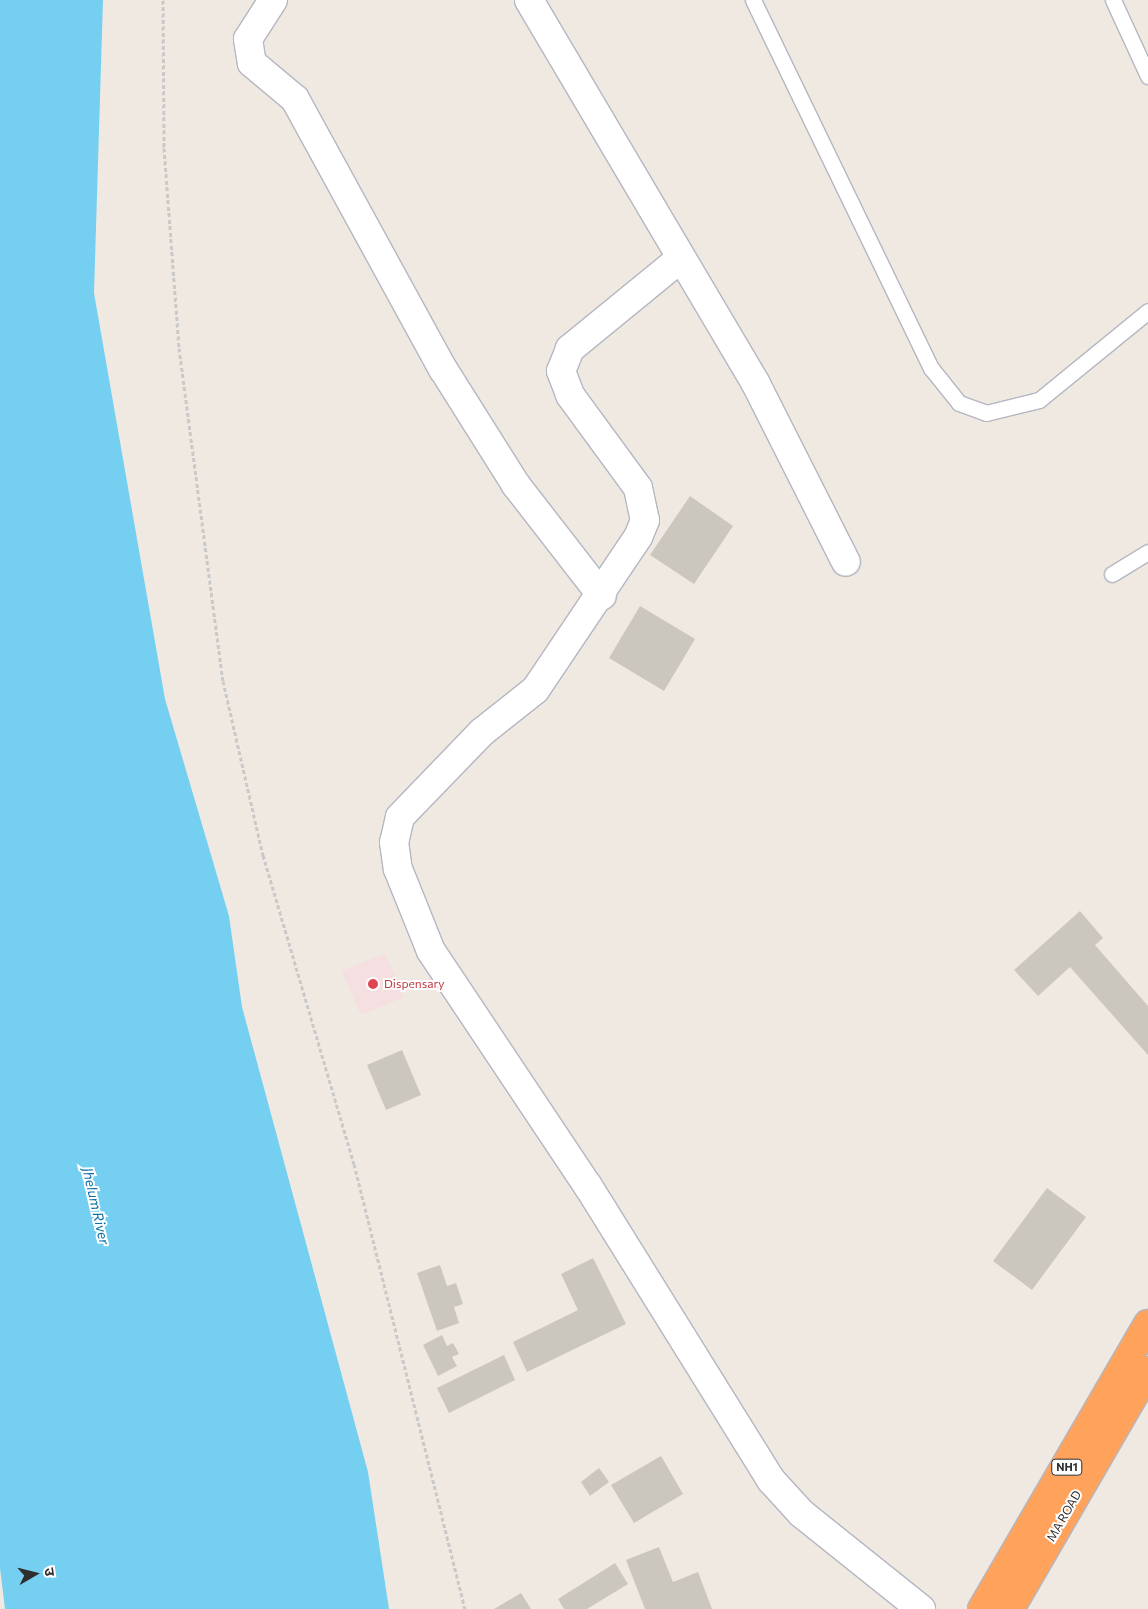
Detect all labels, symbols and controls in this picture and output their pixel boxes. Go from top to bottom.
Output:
marker: Dispensary [366,977,380,991]
place label: Dispensary [384,977,444,991]
water label: Jhelum River [79,1166,113,1246]
road number: NH1 [1051,1458,1083,1475]
street label: MA ROAD [1044,1488,1084,1544]
north arrow [10,1549,60,1599]
text: उ [41,1567,59,1577]

